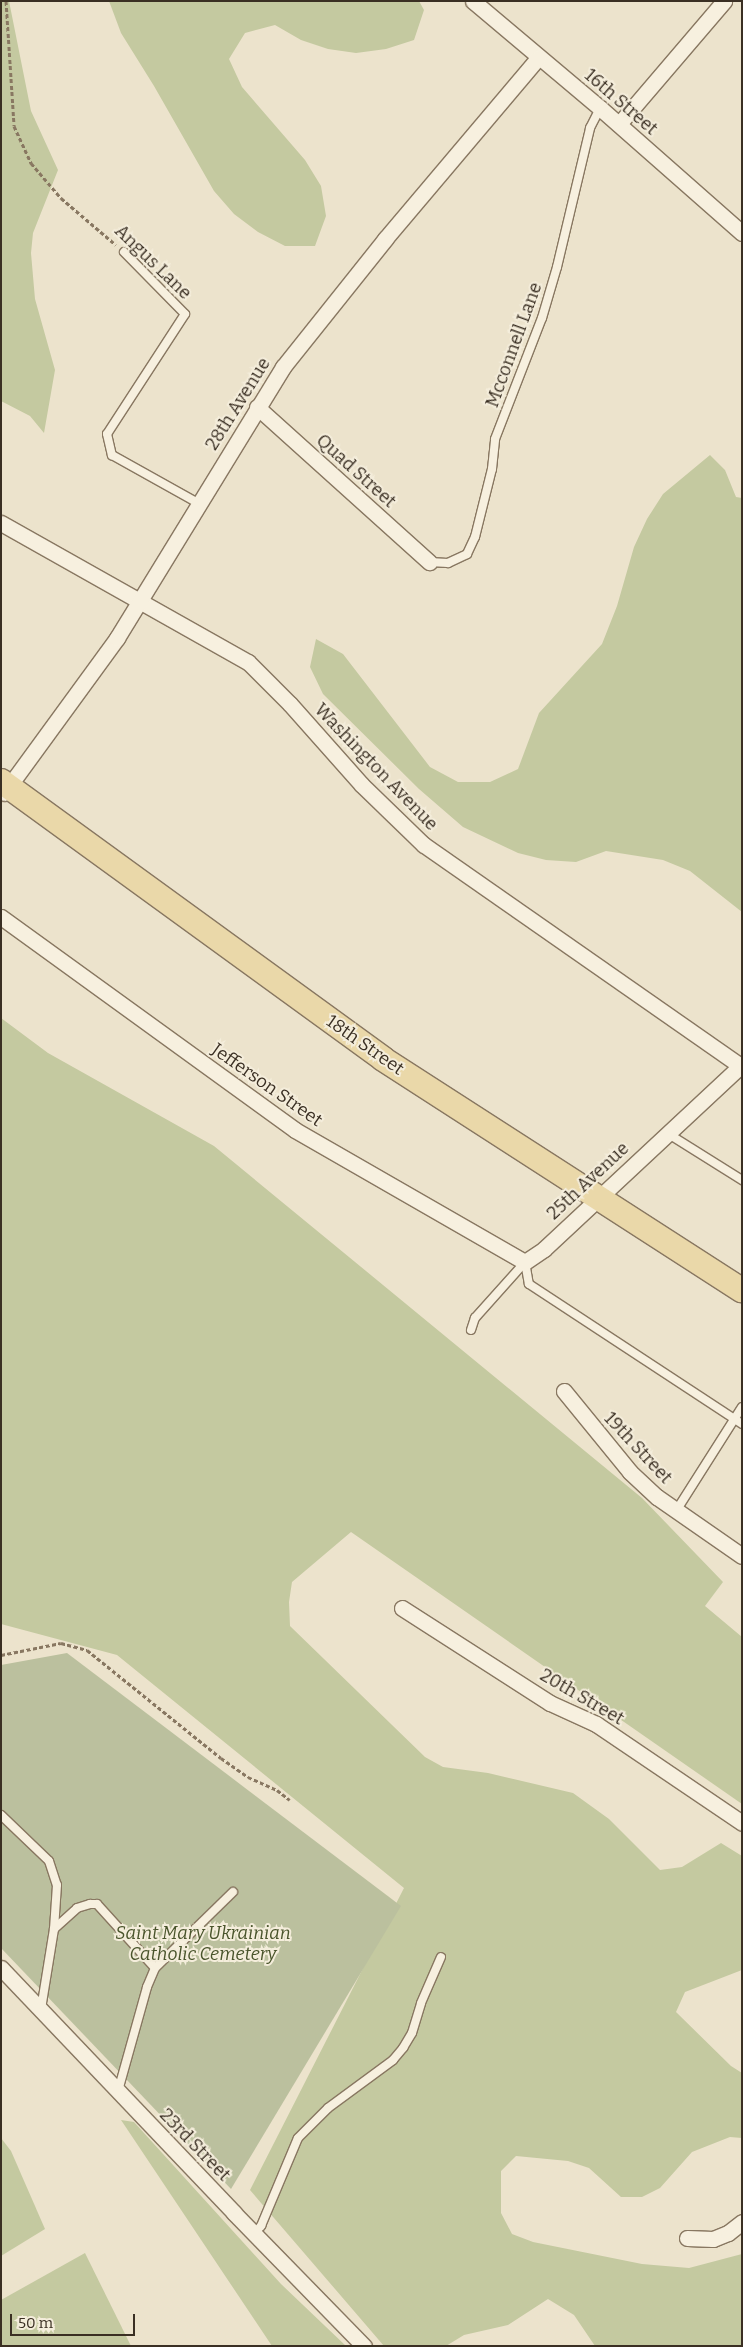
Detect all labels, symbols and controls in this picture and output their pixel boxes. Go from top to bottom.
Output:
street label: 16th Street [580,64,662,140]
street label: Angus Lane [110,220,196,304]
street label: Mcconnell Lane [481,280,547,410]
street label: 28th Avenue [201,354,275,454]
street label: Quad Street [312,430,400,512]
street label: Washington Avenue [310,699,442,835]
street label: 18th Street [322,1010,408,1080]
street label: Jefferson Street [208,1039,326,1131]
street label: 25th Avenue [543,1138,633,1224]
street label: 19th Street [599,1408,677,1488]
street label: 20th Street [536,1664,628,1730]
park label: Saint Mary Ukrainian Catholic Cemetery [115,1923,291,1966]
street label: 23rd Street [155,2104,235,2186]
scale bar [12,2304,138,2336]
text: 50 m [18,2314,53,2332]

